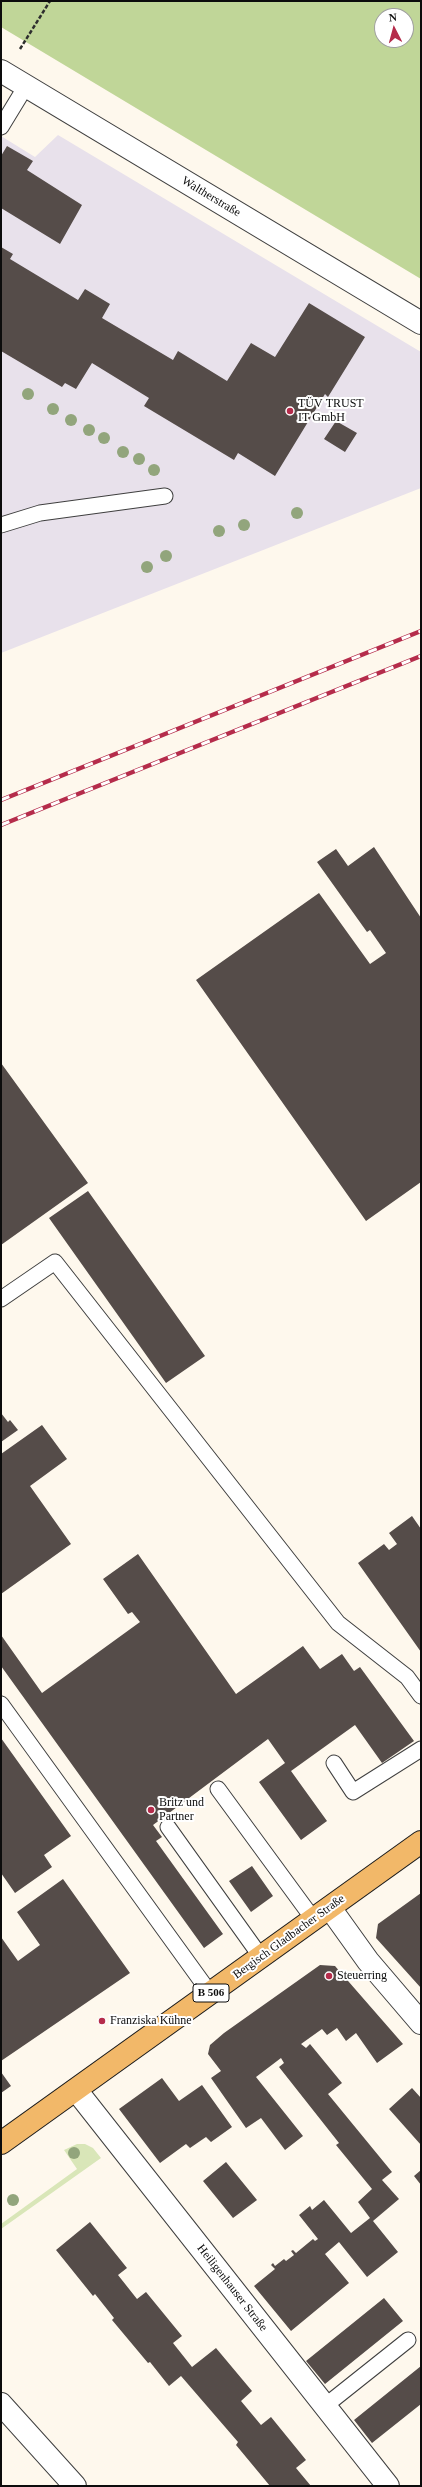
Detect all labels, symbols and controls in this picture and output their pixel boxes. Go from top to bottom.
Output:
north arrow [374,8,414,48]
text: N [388,11,397,23]
street label: Waltherstraße [179,174,243,220]
place label: TÜV TRUST IT GmbH [298,397,364,425]
marker: TÜV TRUST IT GmbH [285,406,295,416]
place label: Britz und Partner [159,1796,204,1824]
marker: Britz und Partner [146,1805,156,1815]
street label: Bergisch Gladbacher Straße [230,1892,348,1982]
place label: Steuerring [337,1969,387,1983]
marker: Steuerring [324,1971,334,1981]
road number: B 506 [193,1984,229,2002]
place label: Franziska Kühne [110,2014,192,2028]
marker: Franziska Kühne [97,2016,107,2026]
street label: Heiligenhauser Straße [194,2242,270,2334]

